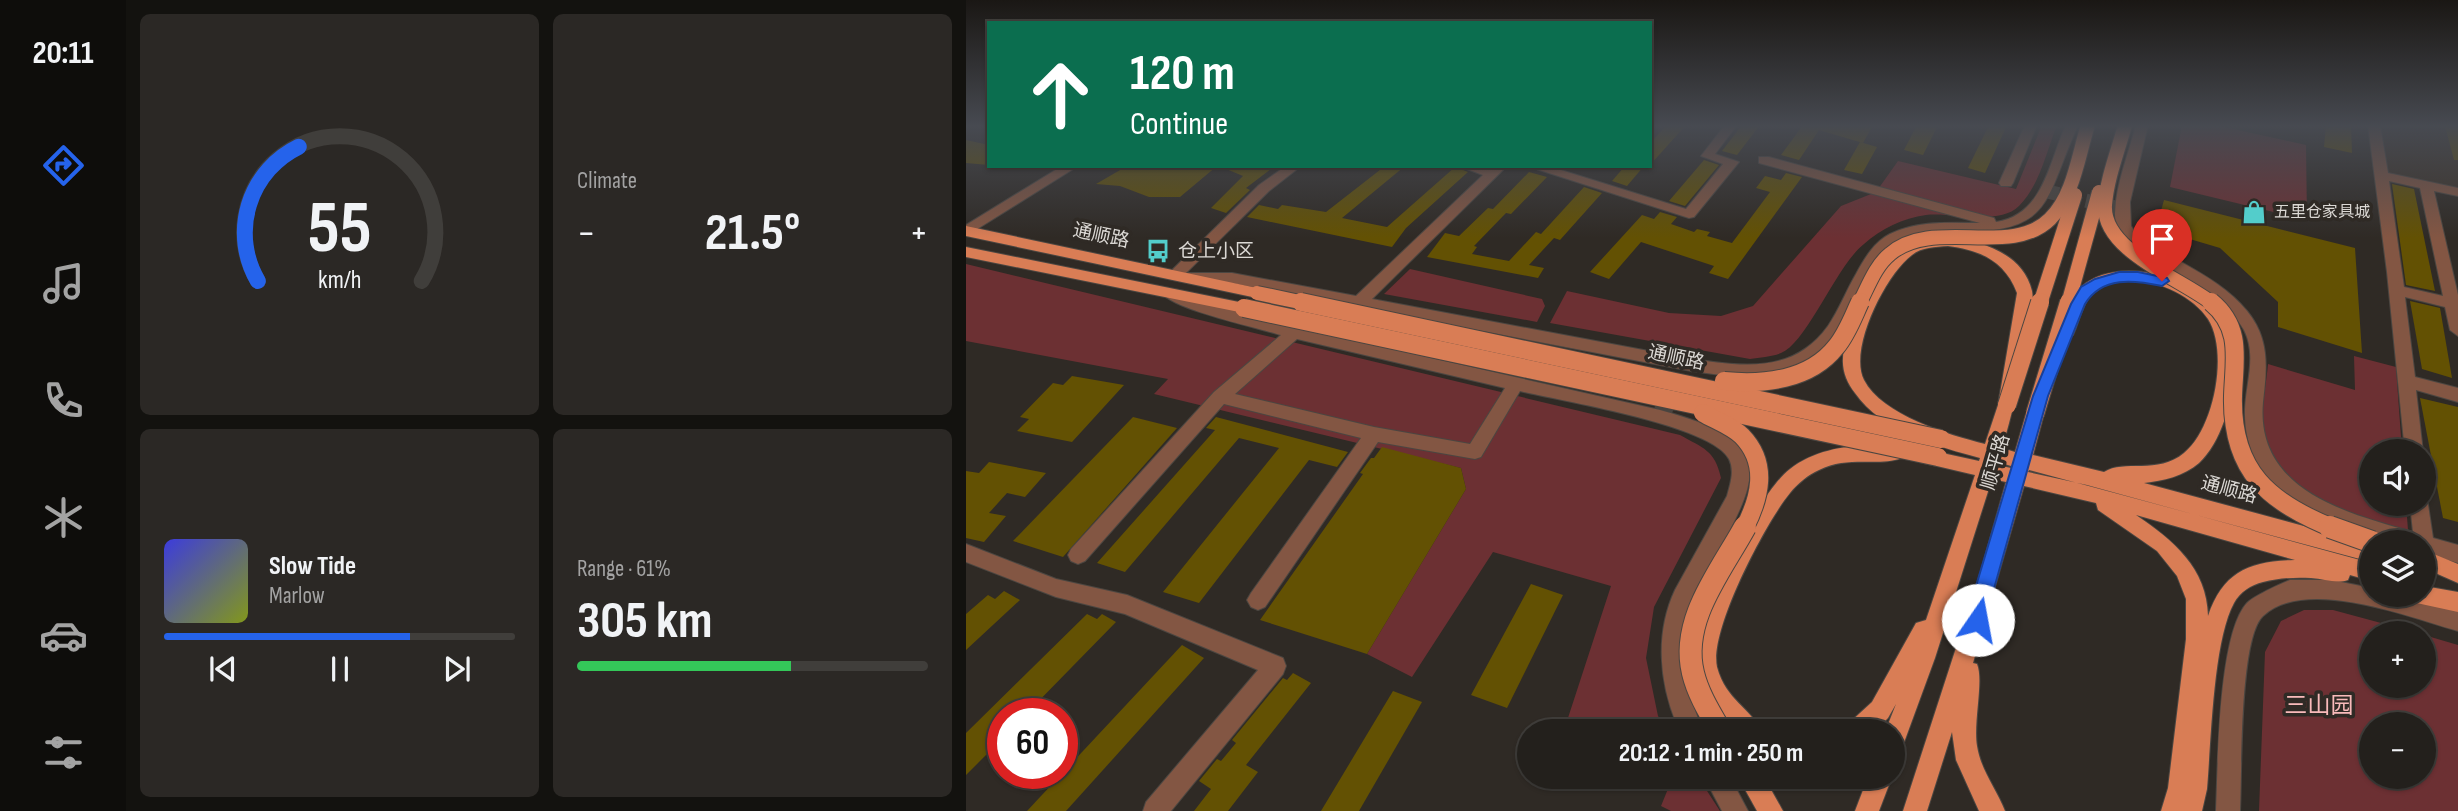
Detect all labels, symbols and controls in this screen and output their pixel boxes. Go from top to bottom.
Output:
text: 20:11 [32,34,94,73]
text: 120 m [1130,45,1235,104]
icon: ahead [1015,49,1106,140]
text: Continue [1130,105,1228,144]
icon: directions [39,141,88,190]
text: Climate [577,167,637,195]
text: 55 [308,185,371,273]
shop icon: 五里仓家具城 [2240,198,2268,226]
text: 21.5° [705,202,800,265]
place label: 五里仓家具城 [2274,203,2370,222]
pin [2132,209,2192,281]
text: − [577,211,596,256]
text: + [909,211,928,256]
street label: 通顺路 [1071,219,1131,253]
icon: arrive [2143,220,2181,258]
bus stop icon: 仓上小区 [1144,237,1172,265]
place label: 仓上小区 [1178,240,1254,263]
icon: music [39,259,88,308]
text: km/h [318,264,361,295]
street label: 通顺路 [1646,341,1706,375]
icon: phone [39,376,88,425]
street label: 顺平路 [1977,431,2015,493]
map controls [2359,439,2436,789]
button: sound [2359,439,2436,516]
street label: 通顺路 [2198,472,2260,508]
icon: climate [39,493,88,542]
button: layers [2359,530,2436,607]
text: Slow Tide [269,551,356,582]
text: Range · 61% [577,555,671,583]
text: Marlow [269,582,325,610]
position arrow [1941,583,2015,657]
text: 305 km [577,590,712,653]
icon: car [39,611,88,660]
button: + [2359,621,2436,698]
icon: previous [204,650,242,688]
icon: pause [321,650,359,688]
icon: next [438,650,476,688]
park label: 三山园 [2285,692,2354,720]
speed limit sign: 60 [987,698,1078,789]
button: − [2359,712,2436,789]
icon: filters [39,728,88,777]
text: 20:12 · 1 min · 250 m [1619,738,1803,769]

